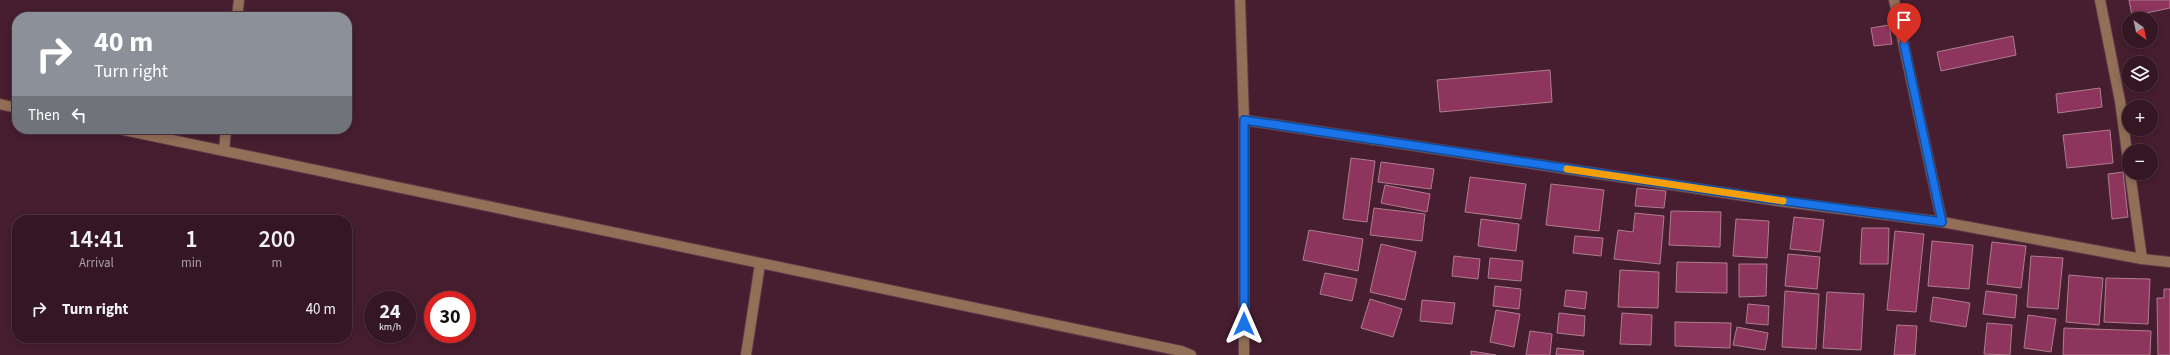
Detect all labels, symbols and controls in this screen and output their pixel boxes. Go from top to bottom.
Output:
pin [1887,3,1921,44]
icon: arrive [1893,9,1915,31]
north arrow [2122,12,2158,48]
map controls [2122,12,2158,180]
text: 40 m [94,22,153,62]
icon: right [28,28,80,80]
button: layers [2122,56,2158,92]
text: Turn right [94,59,168,84]
button: + [2122,100,2158,136]
icon: left [68,104,90,126]
text: Then [28,105,60,126]
button: − [2122,144,2158,180]
text: 14:41 [69,222,124,257]
text: 1 [185,222,198,257]
text: 200 [259,222,295,257]
text: Arrival [79,254,114,272]
text: min [181,254,202,272]
text: m [272,254,282,272]
speed limit sign: 30 [424,291,476,343]
icon: right [28,298,50,320]
text: 24 [379,298,401,326]
text: Turn right [62,299,128,320]
text: 40 m [306,299,336,320]
position arrow [1223,303,1265,345]
text: km/h [379,320,401,334]

